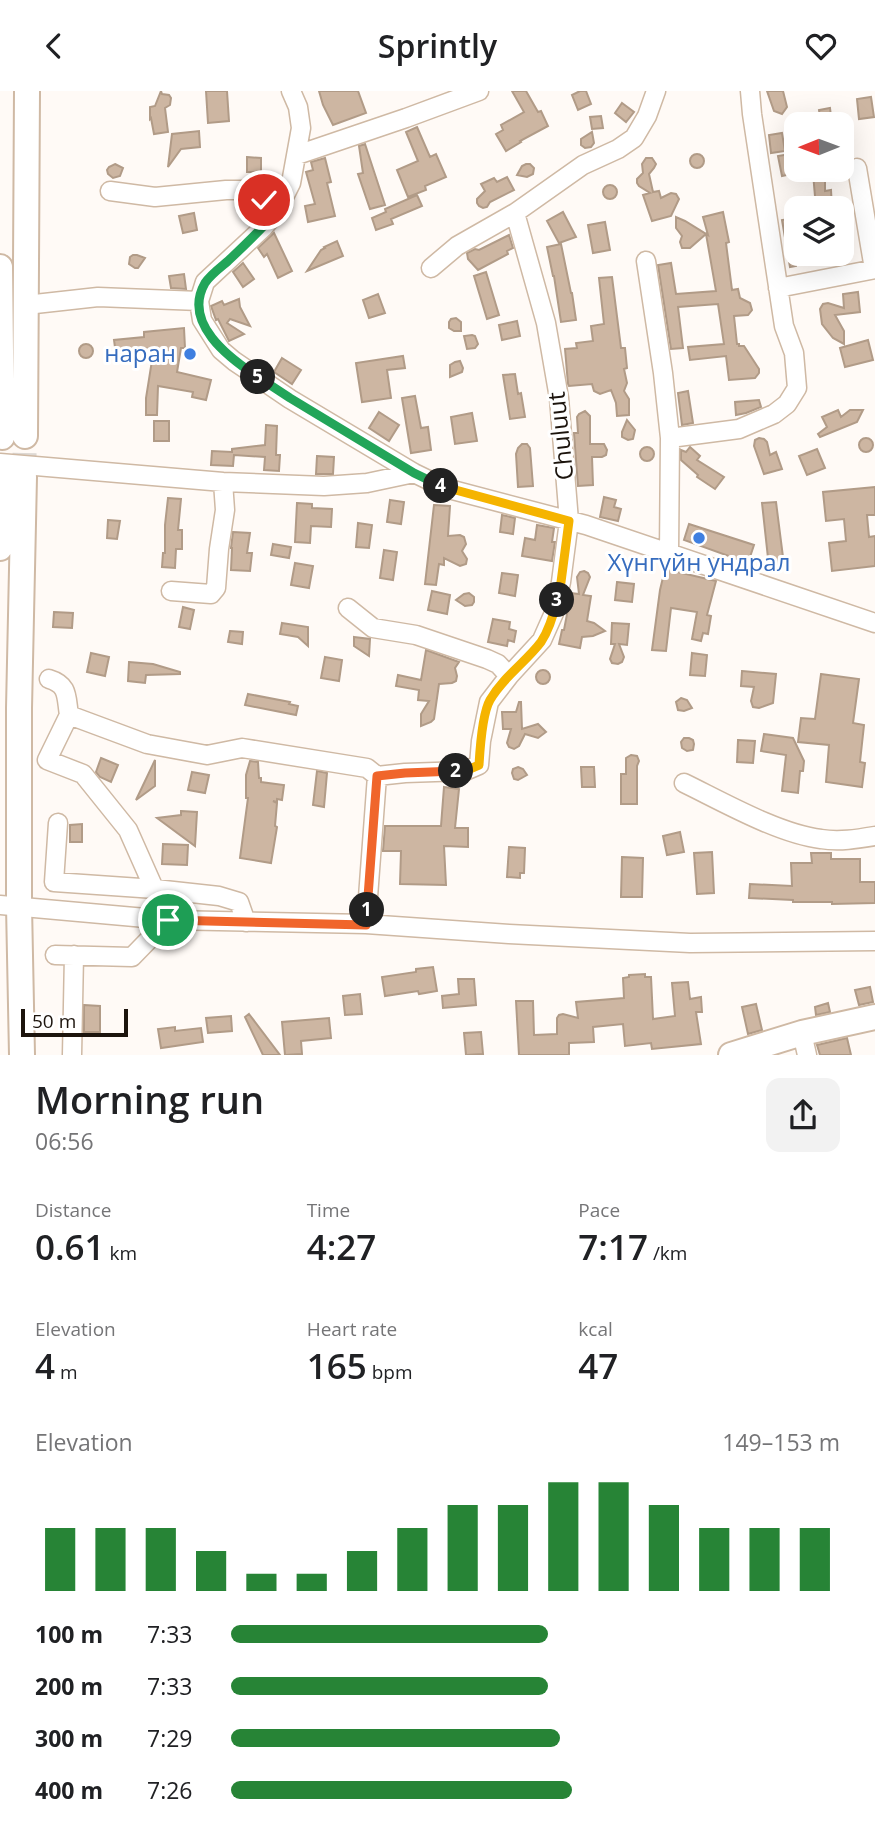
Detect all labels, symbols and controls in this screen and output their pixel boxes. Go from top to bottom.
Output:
text: Sprintly [378,24,497,67]
icon: back [35,27,73,65]
icon: heart [802,27,840,65]
north arrow [784,112,854,182]
map controls [784,112,854,266]
pin [234,170,294,230]
icon: check [245,181,283,219]
button: layers [784,196,854,266]
place label: наран [104,336,176,369]
marker: наран [182,346,198,362]
pin: 5 [240,359,276,395]
text: 5 [252,363,263,389]
street label: Chuluut [538,390,581,482]
pin: 4 [424,469,458,503]
text: 4 [435,472,446,498]
marker: Хүнгүйн ундрал [691,530,707,546]
place label: Хүнгүйн ундрал [608,545,790,578]
pin: 3 [540,582,574,617]
text: 3 [551,586,562,612]
pin: 2 [438,753,474,789]
text: 2 [450,757,461,783]
pin [138,890,198,950]
pin: 1 [350,893,384,927]
text: 1 [361,896,372,922]
icon: arrive [149,901,187,939]
scale bar [21,1006,128,1038]
text: 50 m [32,1008,76,1034]
text: Morning run [35,1073,264,1125]
button: share [766,1078,840,1152]
text: 06:56 [35,1125,94,1157]
text: Distance [35,1197,111,1223]
text: Time [307,1197,350,1223]
text: Pace [578,1197,620,1223]
text: 0.61 [35,1223,105,1270]
text: 4:27 [307,1223,376,1270]
text: 7:17 [578,1223,648,1270]
text: km [105,1240,137,1266]
text: /km [648,1240,687,1266]
text: Elevation [35,1316,116,1342]
text: Heart rate [307,1316,397,1342]
text: kcal [578,1316,613,1342]
text: 4 [35,1342,55,1389]
text: 165 [307,1342,367,1389]
text: 47 [578,1342,618,1389]
text: m [55,1359,78,1385]
text: bpm [367,1359,412,1385]
text: Elevation [35,1426,133,1458]
text: 149–153 m [722,1426,840,1458]
text: 100 m [35,1618,103,1650]
text: 7:33 [147,1618,193,1650]
text: 200 m [35,1670,103,1702]
text: 7:33 [147,1670,193,1702]
text: 300 m [35,1722,103,1754]
text: 7:29 [147,1722,193,1754]
text: 400 m [35,1774,103,1806]
text: 7:26 [147,1774,193,1806]

